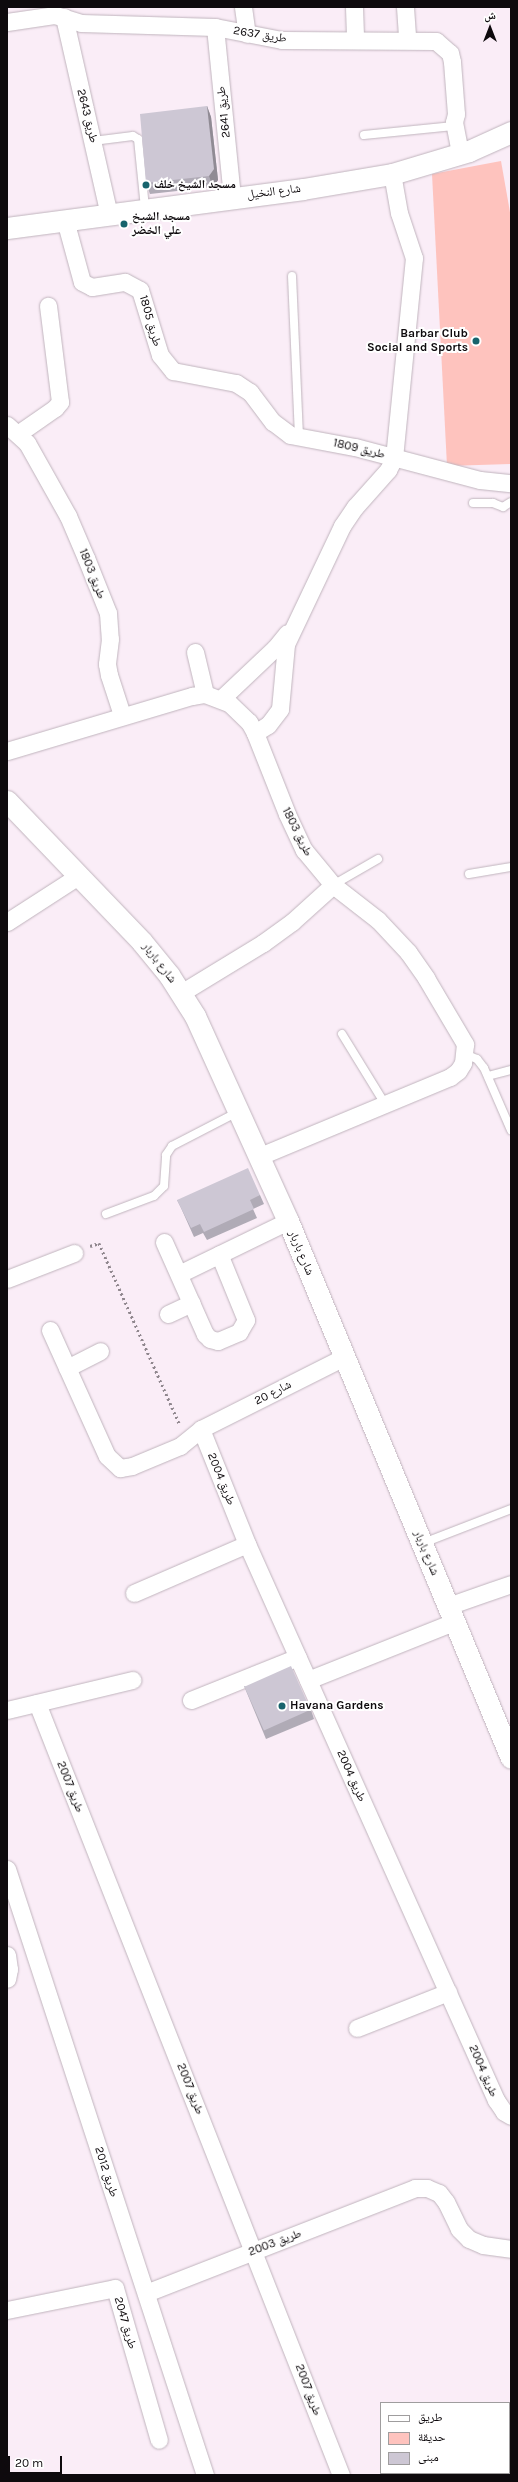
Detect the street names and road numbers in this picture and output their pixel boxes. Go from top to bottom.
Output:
street label: طريق 2637 [232,24,288,46]
street label: طريق 2641 [214,85,234,139]
street label: طريق 2643 [73,88,101,144]
street label: شارع النخيل [246,182,302,202]
street label: طريق 1805 [136,294,164,348]
street label: طريق 1809 [332,436,386,462]
street label: طريق 1803 [75,547,109,601]
street label: طريق 1803 [279,805,315,859]
street label: شارع باربار [139,940,179,986]
street label: شارع باربار [285,1228,317,1278]
street label: شارع 20 [252,1378,294,1408]
street label: طريق 2004 [204,1451,238,1507]
street label: شارع باربار [410,1528,442,1578]
street label: طريق 2004 [333,1748,369,1804]
street label: طريق 2007 [53,1759,87,1815]
street label: طريق 2004 [465,2043,501,2099]
street label: طريق 2007 [173,2061,207,2117]
street label: طريق 2012 [91,2145,121,2199]
street label: طريق 2003 [246,2226,304,2260]
street label: طريق 2047 [111,2295,139,2351]
street label: طريق 2007 [292,2362,324,2418]

